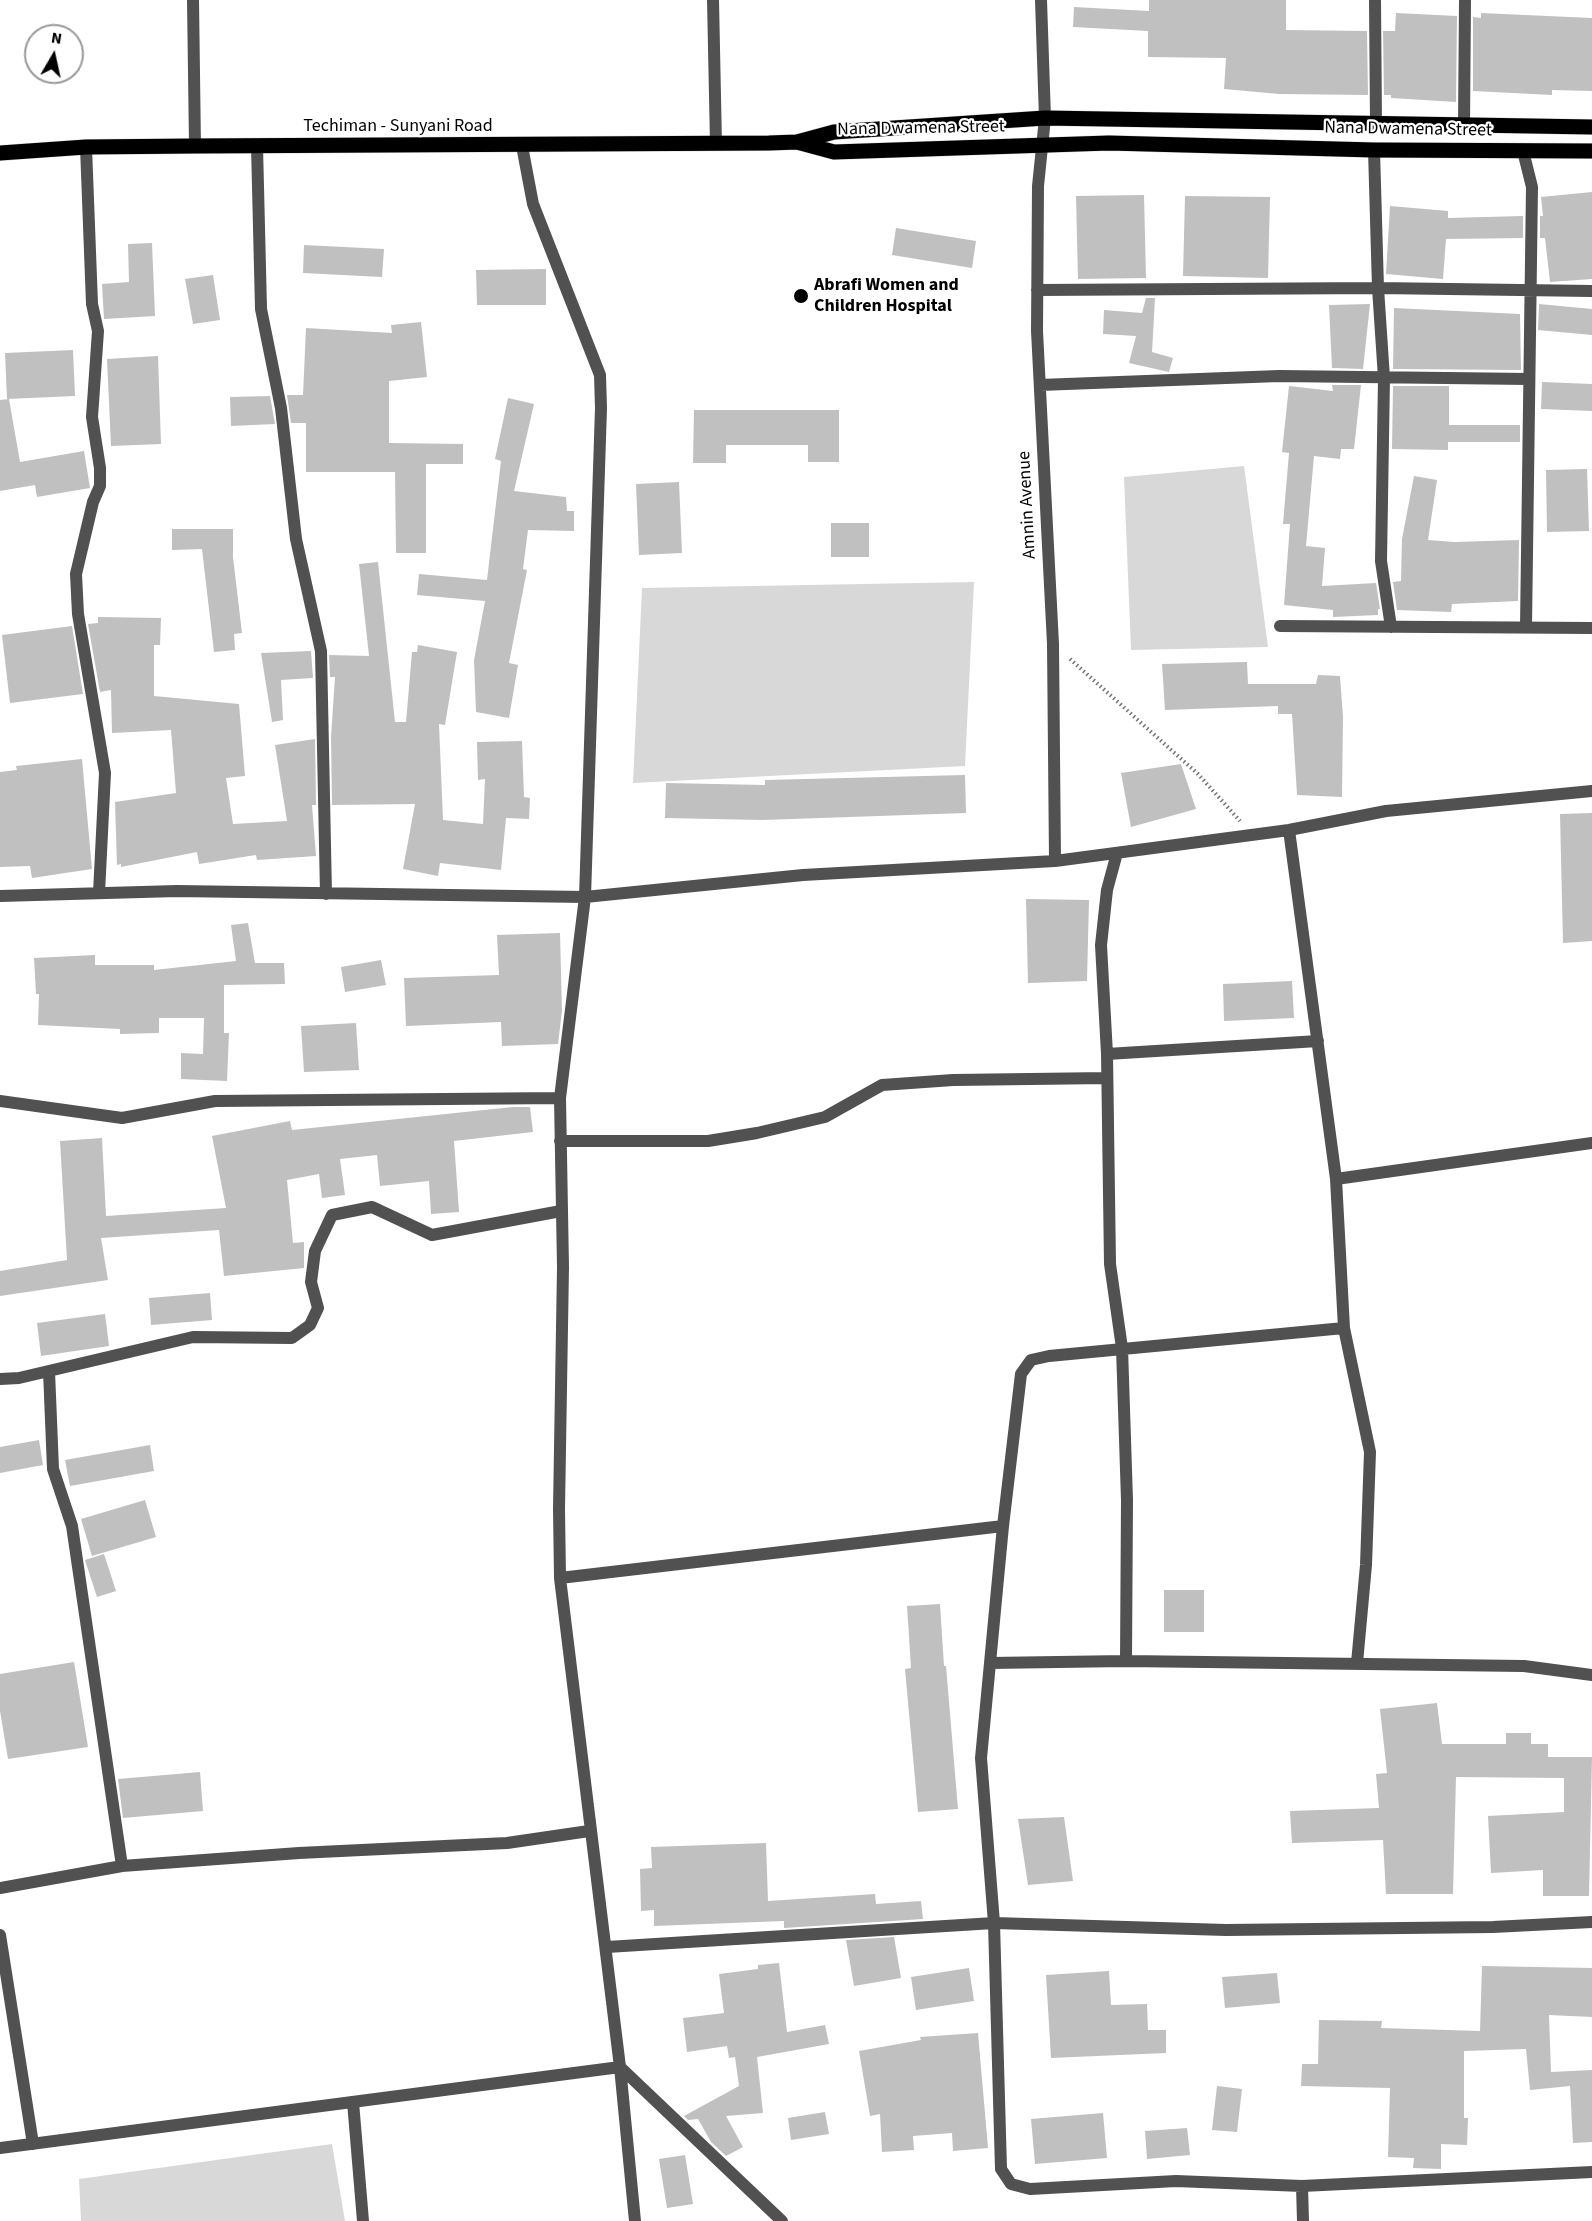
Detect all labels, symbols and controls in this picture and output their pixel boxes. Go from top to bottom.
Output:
north arrow [24,24,84,84]
text: N [50,26,63,50]
street label: Techiman - Sunyani Road [303,116,493,138]
street label: Nana Dwamena Street [837,117,1005,141]
street label: Nana Dwamena Street [1324,118,1492,142]
place label: Abrafi Women and Children Hospital [814,275,959,318]
marker: Abrafi Women and Children Hospital [792,287,810,305]
street label: Amnin Avenue [1014,451,1042,559]

